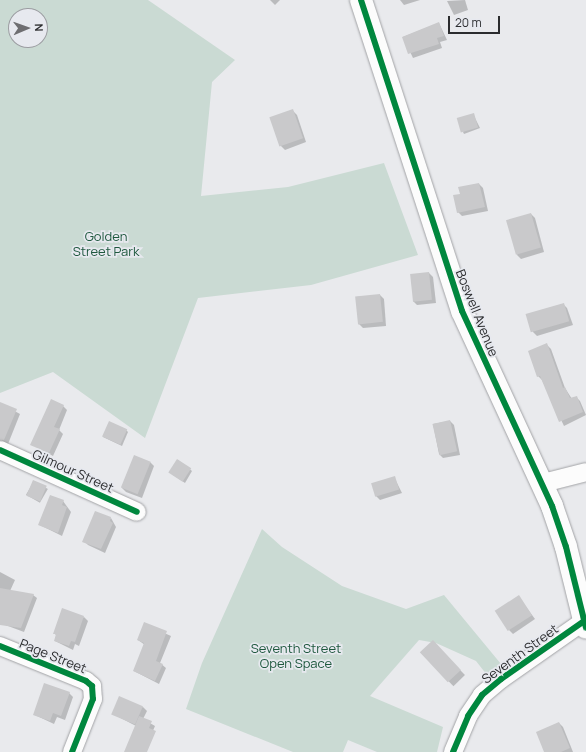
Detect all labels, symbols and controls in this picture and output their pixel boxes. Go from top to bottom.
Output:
north arrow [8,8,48,48]
scale bar [450,8,502,34]
text: 20 m [455,14,482,31]
text: N [32,23,47,32]
park label: Golden Street Park [73,229,139,260]
street label: Boswell Avenue [452,267,502,359]
street label: Gilmour Street [30,446,116,496]
street label: Seventh Street [479,621,561,687]
street label: Page Street [17,635,89,677]
park label: Seventh Street Open Space [251,641,341,672]

